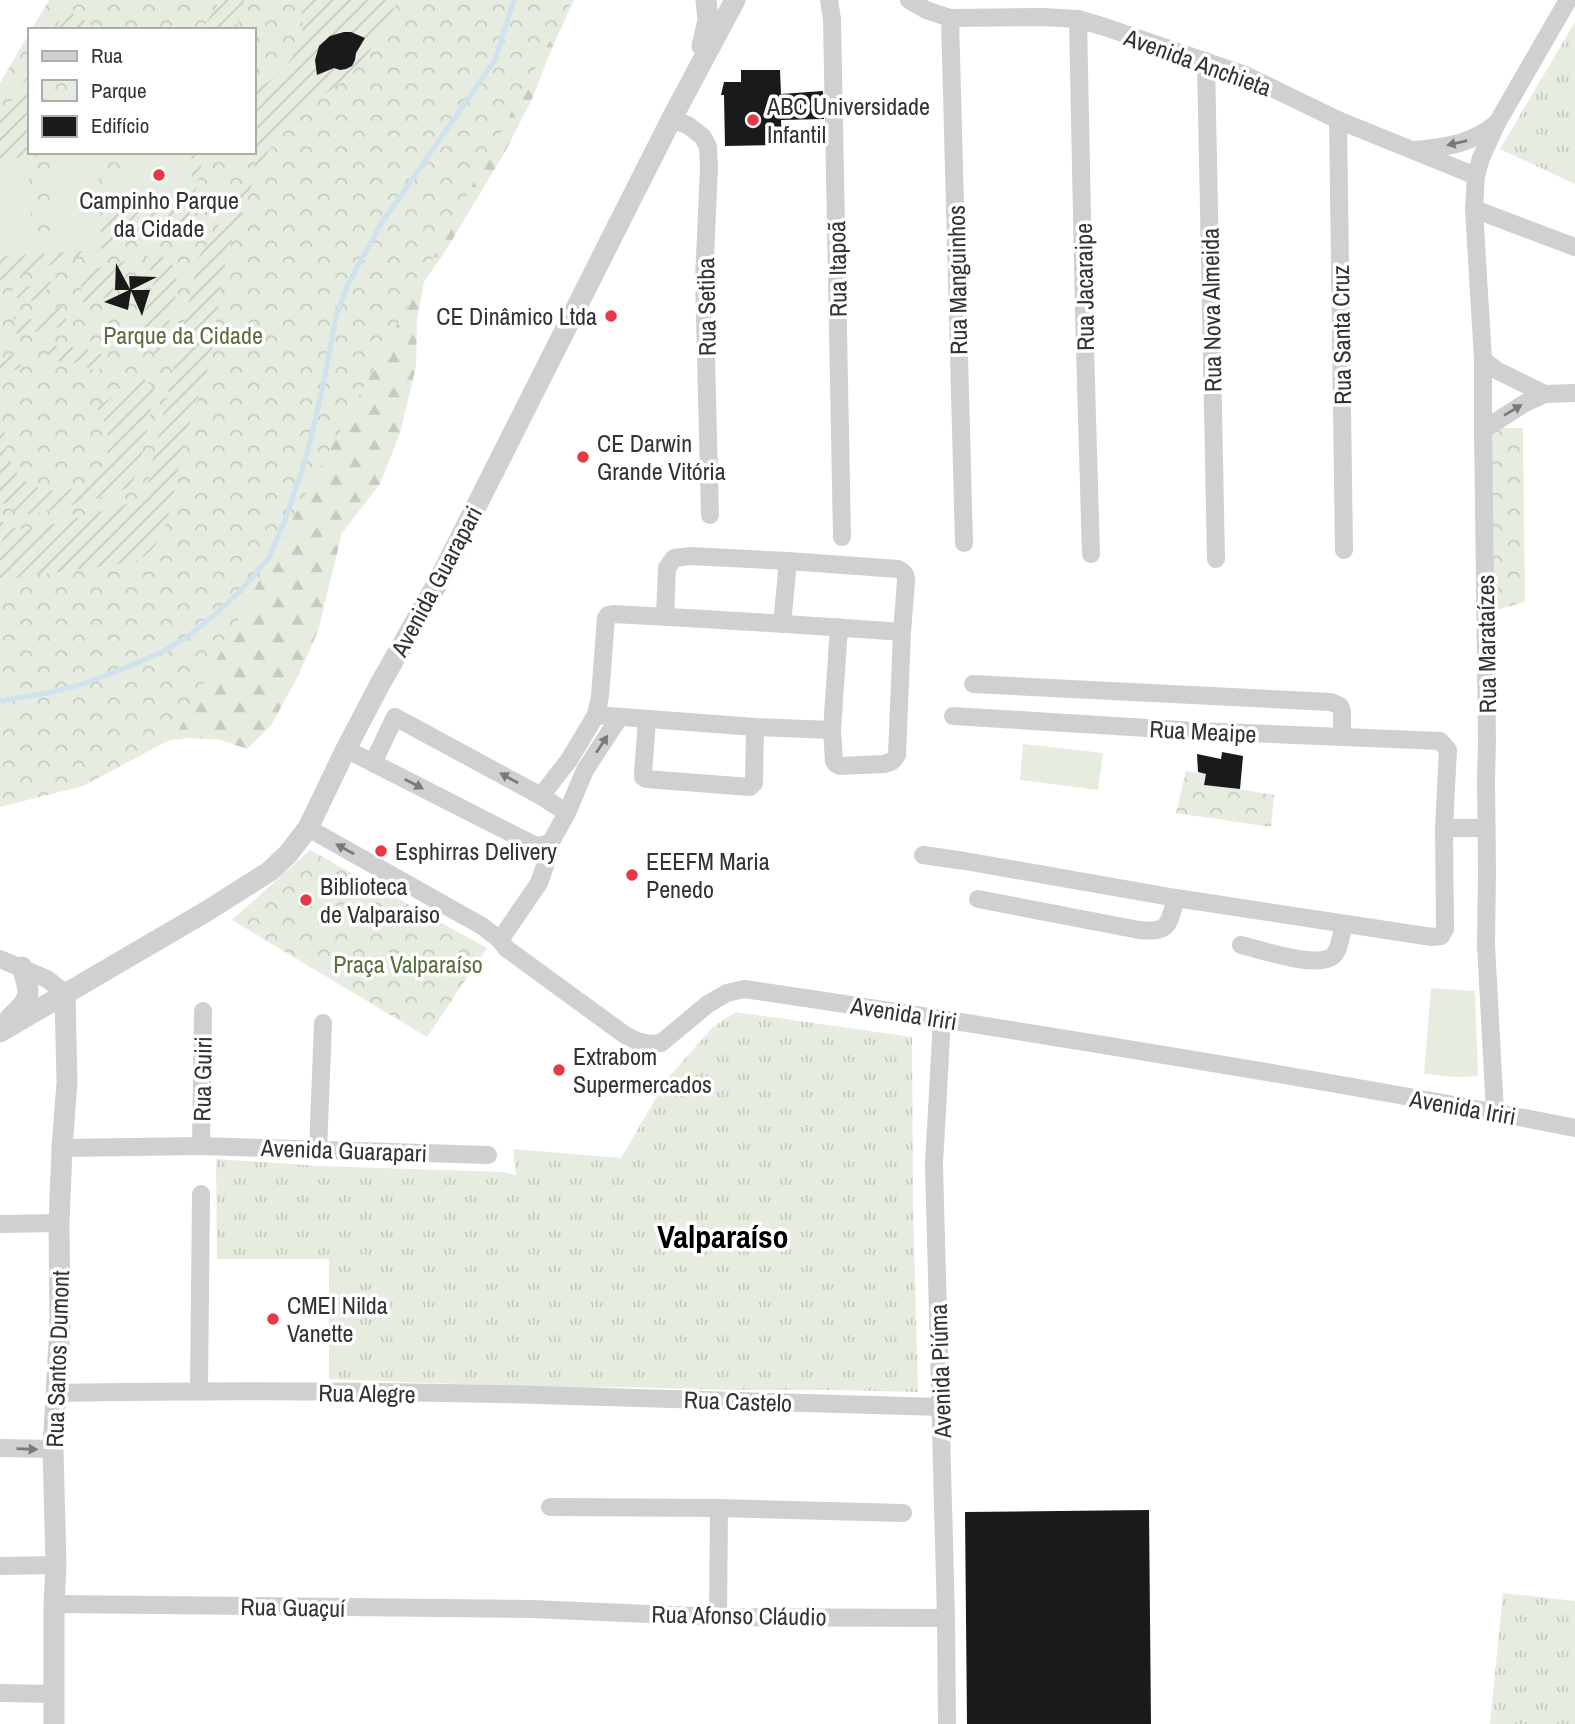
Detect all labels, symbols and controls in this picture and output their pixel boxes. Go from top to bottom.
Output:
street label: Avenida Anchieta [1119,20,1276,103]
legend [28,28,256,154]
text: Rua [91,41,123,70]
text: Parque [91,76,147,105]
place label: ABC Universidade Infantil [766,90,930,150]
text: Edifício [91,111,149,140]
marker: ABC Universidade Infantil [745,112,761,128]
one-way arrow [1446,138,1468,149]
marker: Campinho Parque da Cidade [151,167,167,183]
place label: Campinho Parque da Cidade [79,184,239,244]
street label: Rua Manguinhos [940,205,974,355]
street label: Rua Itapoã [820,221,854,317]
street label: Rua Jacaraipe [1067,223,1101,351]
street label: Rua Nova Almeida [1194,228,1228,392]
street label: Rua Setiba [689,257,723,357]
street label: Rua Santa Cruz [1324,265,1358,405]
place label: CE Dinâmico Ltda [436,300,597,332]
marker: CE Dinâmico Ltda [603,308,619,324]
park label: Parque da Cidade [103,319,263,351]
one-way arrow [1503,403,1522,416]
place label: CE Darwin Grande Vitória [597,427,726,487]
marker: CE Darwin Grande Vitória [575,449,591,465]
street label: Avenida Guarapari [382,500,489,663]
street label: Rua Marataízes [1469,574,1503,714]
street label: Rua Meaipe [1149,712,1257,750]
one-way arrow [595,735,609,753]
one-way arrow [499,772,518,784]
one-way arrow [404,778,424,789]
place label: Esphirras Delivery [395,835,557,867]
one-way arrow [336,843,355,855]
marker: Esphirras Delivery [373,843,389,859]
place label: EEEFM Maria Penedo [646,845,770,905]
marker: EEEFM Maria Penedo [624,867,640,883]
place label: Biblioteca de Valparaiso [320,870,440,930]
marker: Biblioteca de Valparaiso [298,892,314,908]
park label: Praça Valparaíso [333,948,483,980]
street label: Avenida Iriri [848,989,959,1037]
street label: Rua Guiri [185,1036,219,1122]
place label: Extrabom Supermercados [573,1040,712,1100]
marker: Extrabom Supermercados [551,1062,567,1078]
street label: Avenida Iriri [1407,1082,1518,1132]
street label: Avenida Guarapari [260,1131,427,1169]
district label: Valparaíso [657,1215,789,1258]
street label: Rua Santos Dumont [38,1269,76,1448]
place label: CMEI Nilda Vanette [287,1289,388,1349]
street label: Avenida Piúma [922,1303,958,1440]
marker: CMEI Nilda Vanette [265,1311,281,1327]
street label: Rua Alegre [318,1376,416,1410]
street label: Rua Castelo [683,1383,793,1419]
one-way arrow [16,1443,38,1454]
street label: Rua Guaçuí [240,1590,346,1624]
street label: Rua Afonso Cláudio [651,1597,827,1633]

